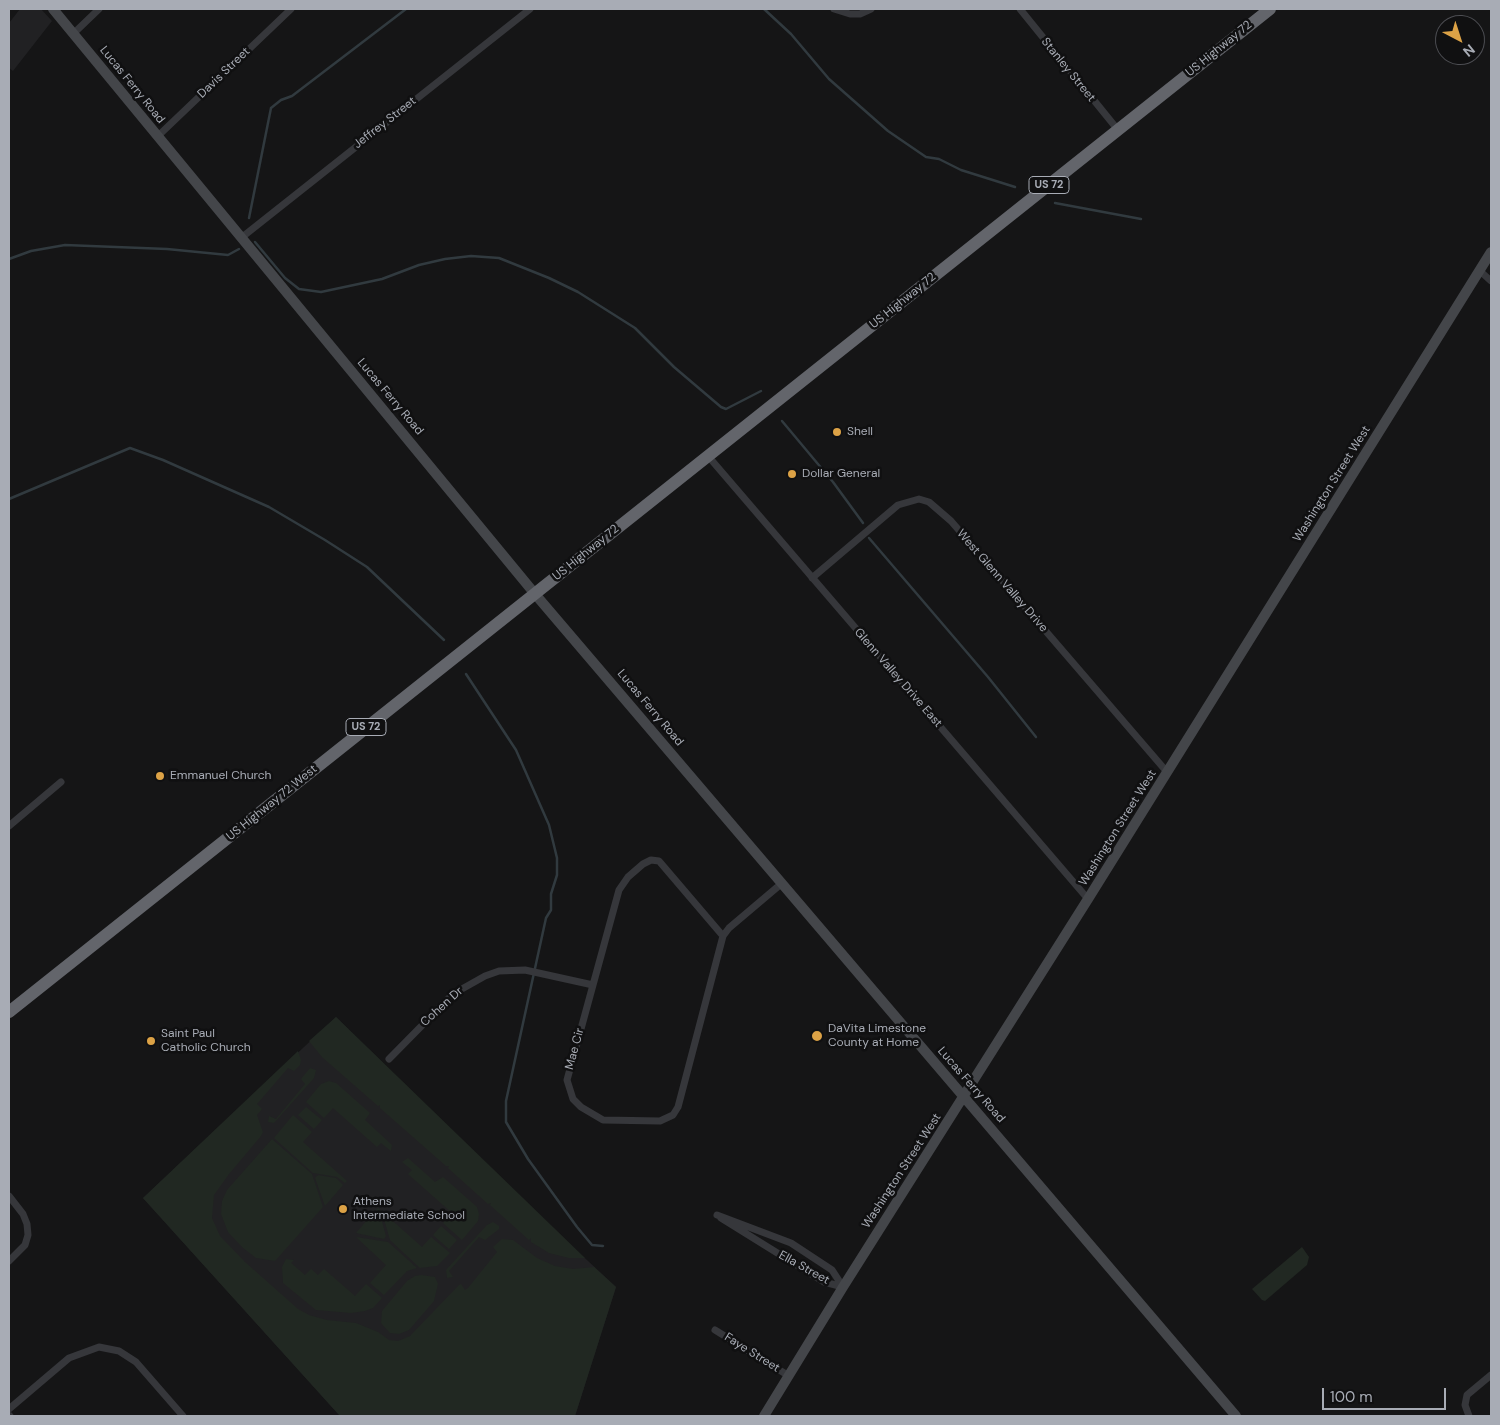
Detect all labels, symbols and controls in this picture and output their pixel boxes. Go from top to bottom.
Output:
north arrow [1435,15,1485,65]
street label: US Highway 72 [1183,18,1255,80]
street label: Stanley Street [1038,35,1098,105]
text: N [1459,41,1479,61]
street label: Lucas Ferry Road [96,43,168,127]
street label: Davis Street [195,45,253,101]
street label: Jeffrey Street [351,94,419,152]
road number: US 72 [1029,176,1069,194]
street label: US Highway 72 [867,270,939,332]
street label: Lucas Ferry Road [354,356,426,438]
street label: Washington Street West [1290,423,1374,545]
place label: Shell [847,425,873,439]
marker: Shell [831,426,843,438]
place label: Dollar General [802,467,880,481]
marker: Dollar General [786,468,798,480]
street label: US Highway 72 [550,522,622,584]
street label: West Glenn Valley Drive [954,527,1050,635]
street label: Glenn Valley Drive East [851,625,945,731]
street label: Lucas Ferry Road [614,667,686,749]
road number: US 72 [346,719,386,736]
street label: US Highway 72 West [224,762,320,844]
street label: Washington Street West [1076,767,1160,889]
place label: Emmanuel Church [170,769,271,783]
marker: Emmanuel Church [154,770,166,782]
street label: Cohen Dr [418,984,466,1030]
place label: DaVita Limestone County at Home [828,1022,926,1050]
place label: Saint Paul Catholic Church [161,1027,251,1055]
street label: Mae Cir [563,1027,587,1071]
marker: DaVita Limestone County at Home [810,1029,824,1043]
marker: Saint Paul Catholic Church [145,1035,157,1047]
street label: Lucas Ferry Road [934,1044,1008,1126]
street label: Washington Street West [859,1111,945,1231]
place label: Athens Intermediate School [353,1195,465,1223]
marker: Athens Intermediate School [337,1203,349,1215]
street label: Ella Street [776,1248,832,1288]
street label: Faye Street [722,1330,782,1376]
scale bar [1325,1378,1449,1410]
text: 100 m [1330,1387,1373,1407]

